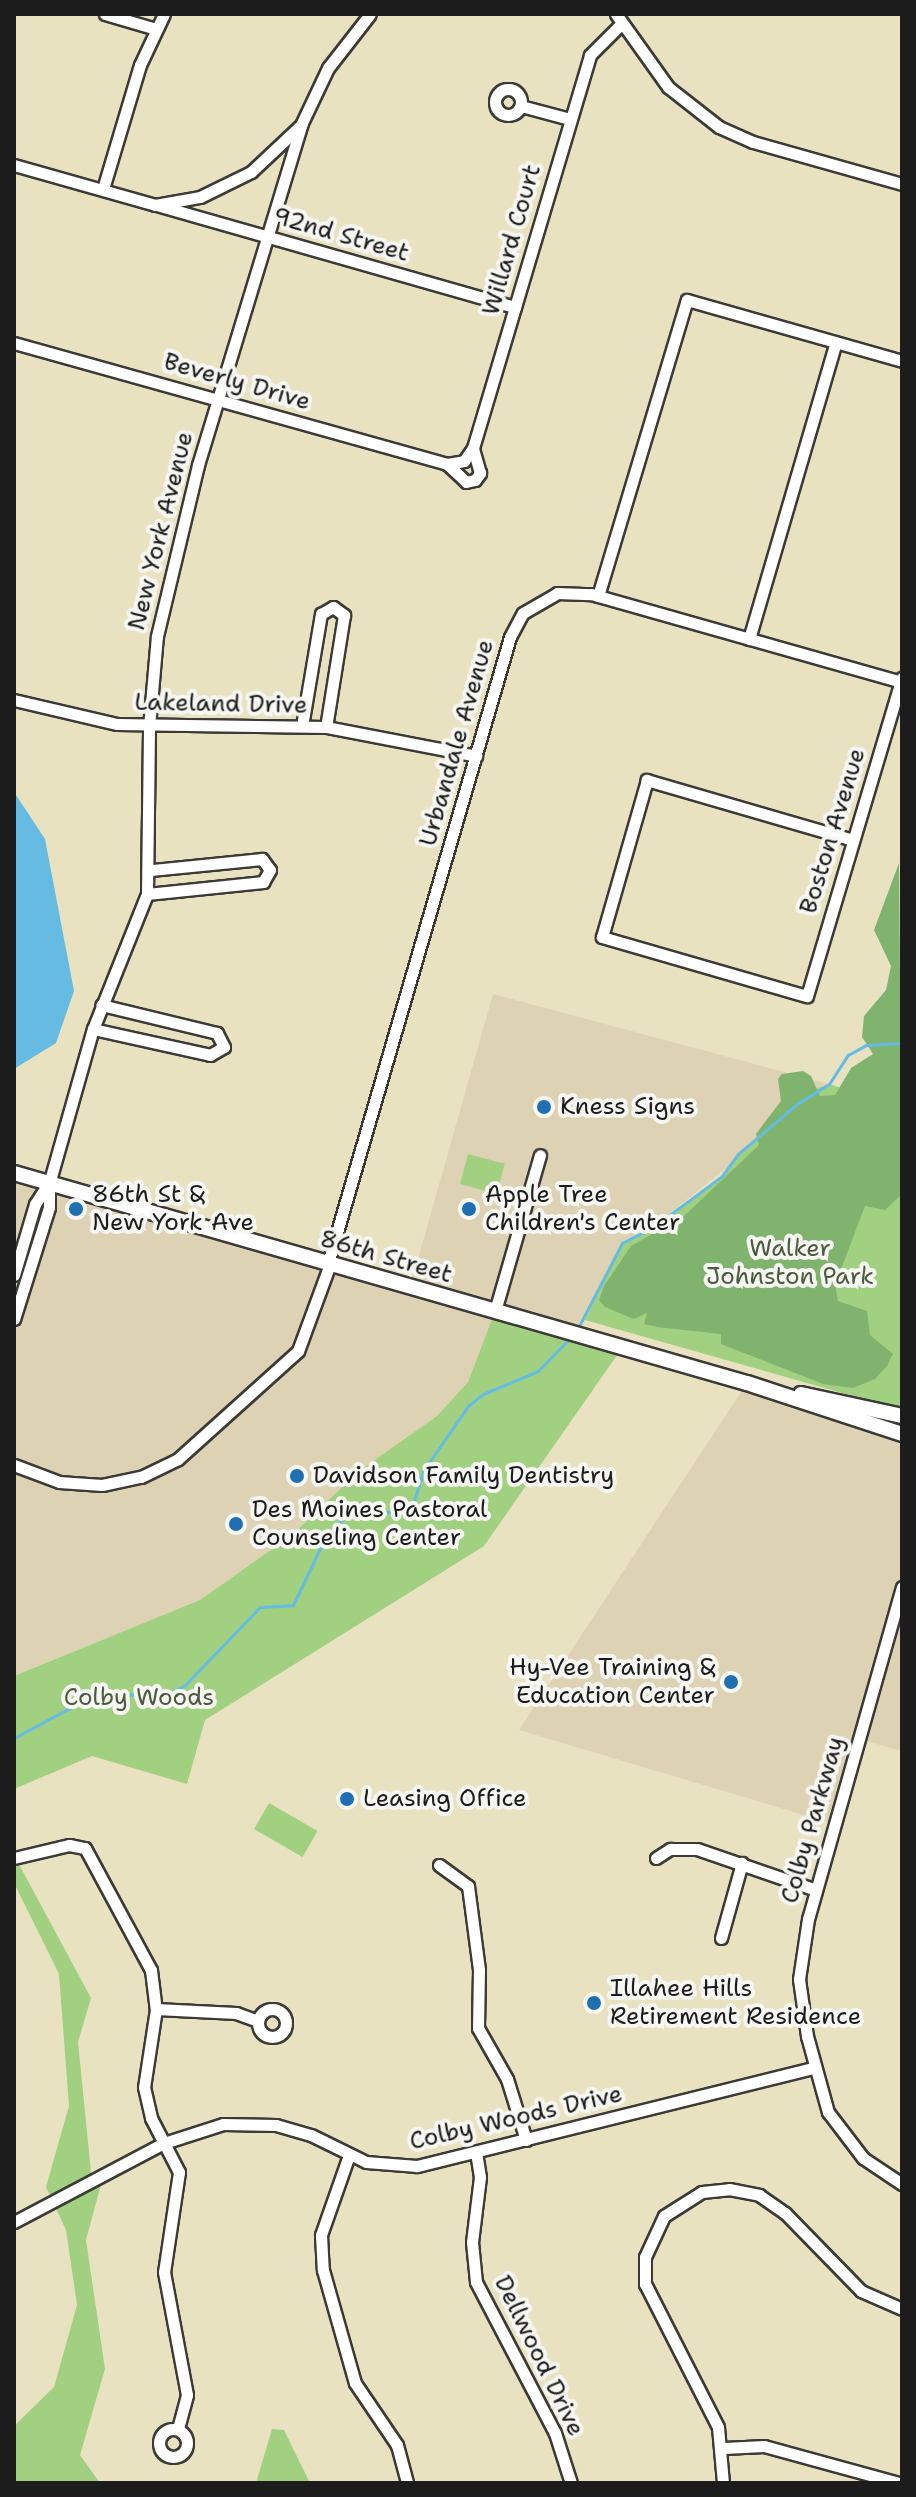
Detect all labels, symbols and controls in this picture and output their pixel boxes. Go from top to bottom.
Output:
street label: Willard Court [477,161,547,319]
street label: 92nd Street [270,202,412,268]
street label: Beverly Drive [160,347,314,417]
street label: New York Avenue [122,429,200,633]
street label: Urbandale Avenue [414,636,500,850]
street label: Lakeland Drive [134,688,308,720]
street label: Boston Avenue [794,745,872,917]
place label: Kness Signs [560,1093,695,1121]
marker: Kness Signs [535,1098,553,1116]
place label: 86th St & New York Ave [92,1181,254,1237]
place label: Apple Tree Children's Center [485,1181,680,1237]
marker: 86th St & New York Ave [67,1200,85,1218]
marker: Apple Tree Children's Center [460,1200,478,1218]
street label: 86th Street [317,1224,455,1290]
park label: Walker Johnston Park [706,1235,874,1291]
place label: Davidson Family Dentistry [313,1462,614,1490]
marker: Davidson Family Dentistry [288,1467,306,1485]
place label: Des Moines Pastoral Counseling Center [252,1496,487,1552]
marker: Des Moines Pastoral Counseling Center [227,1515,245,1533]
place label: Hy-Vee Training & Education Center [509,1654,715,1710]
marker: Hy-Vee Training & Education Center [722,1673,740,1691]
park label: Colby Woods [64,1684,214,1712]
street label: Colby Parkway [775,1733,851,1907]
place label: Leasing Office [363,1785,527,1813]
marker: Leasing Office [338,1790,356,1808]
place label: Illahee Hills Retirement Residence [610,1975,861,2031]
marker: Illahee Hills Retirement Residence [585,1994,603,2012]
street label: Colby Woods Drive [407,2080,625,2156]
street label: Dellwood Drive [488,2271,590,2441]

